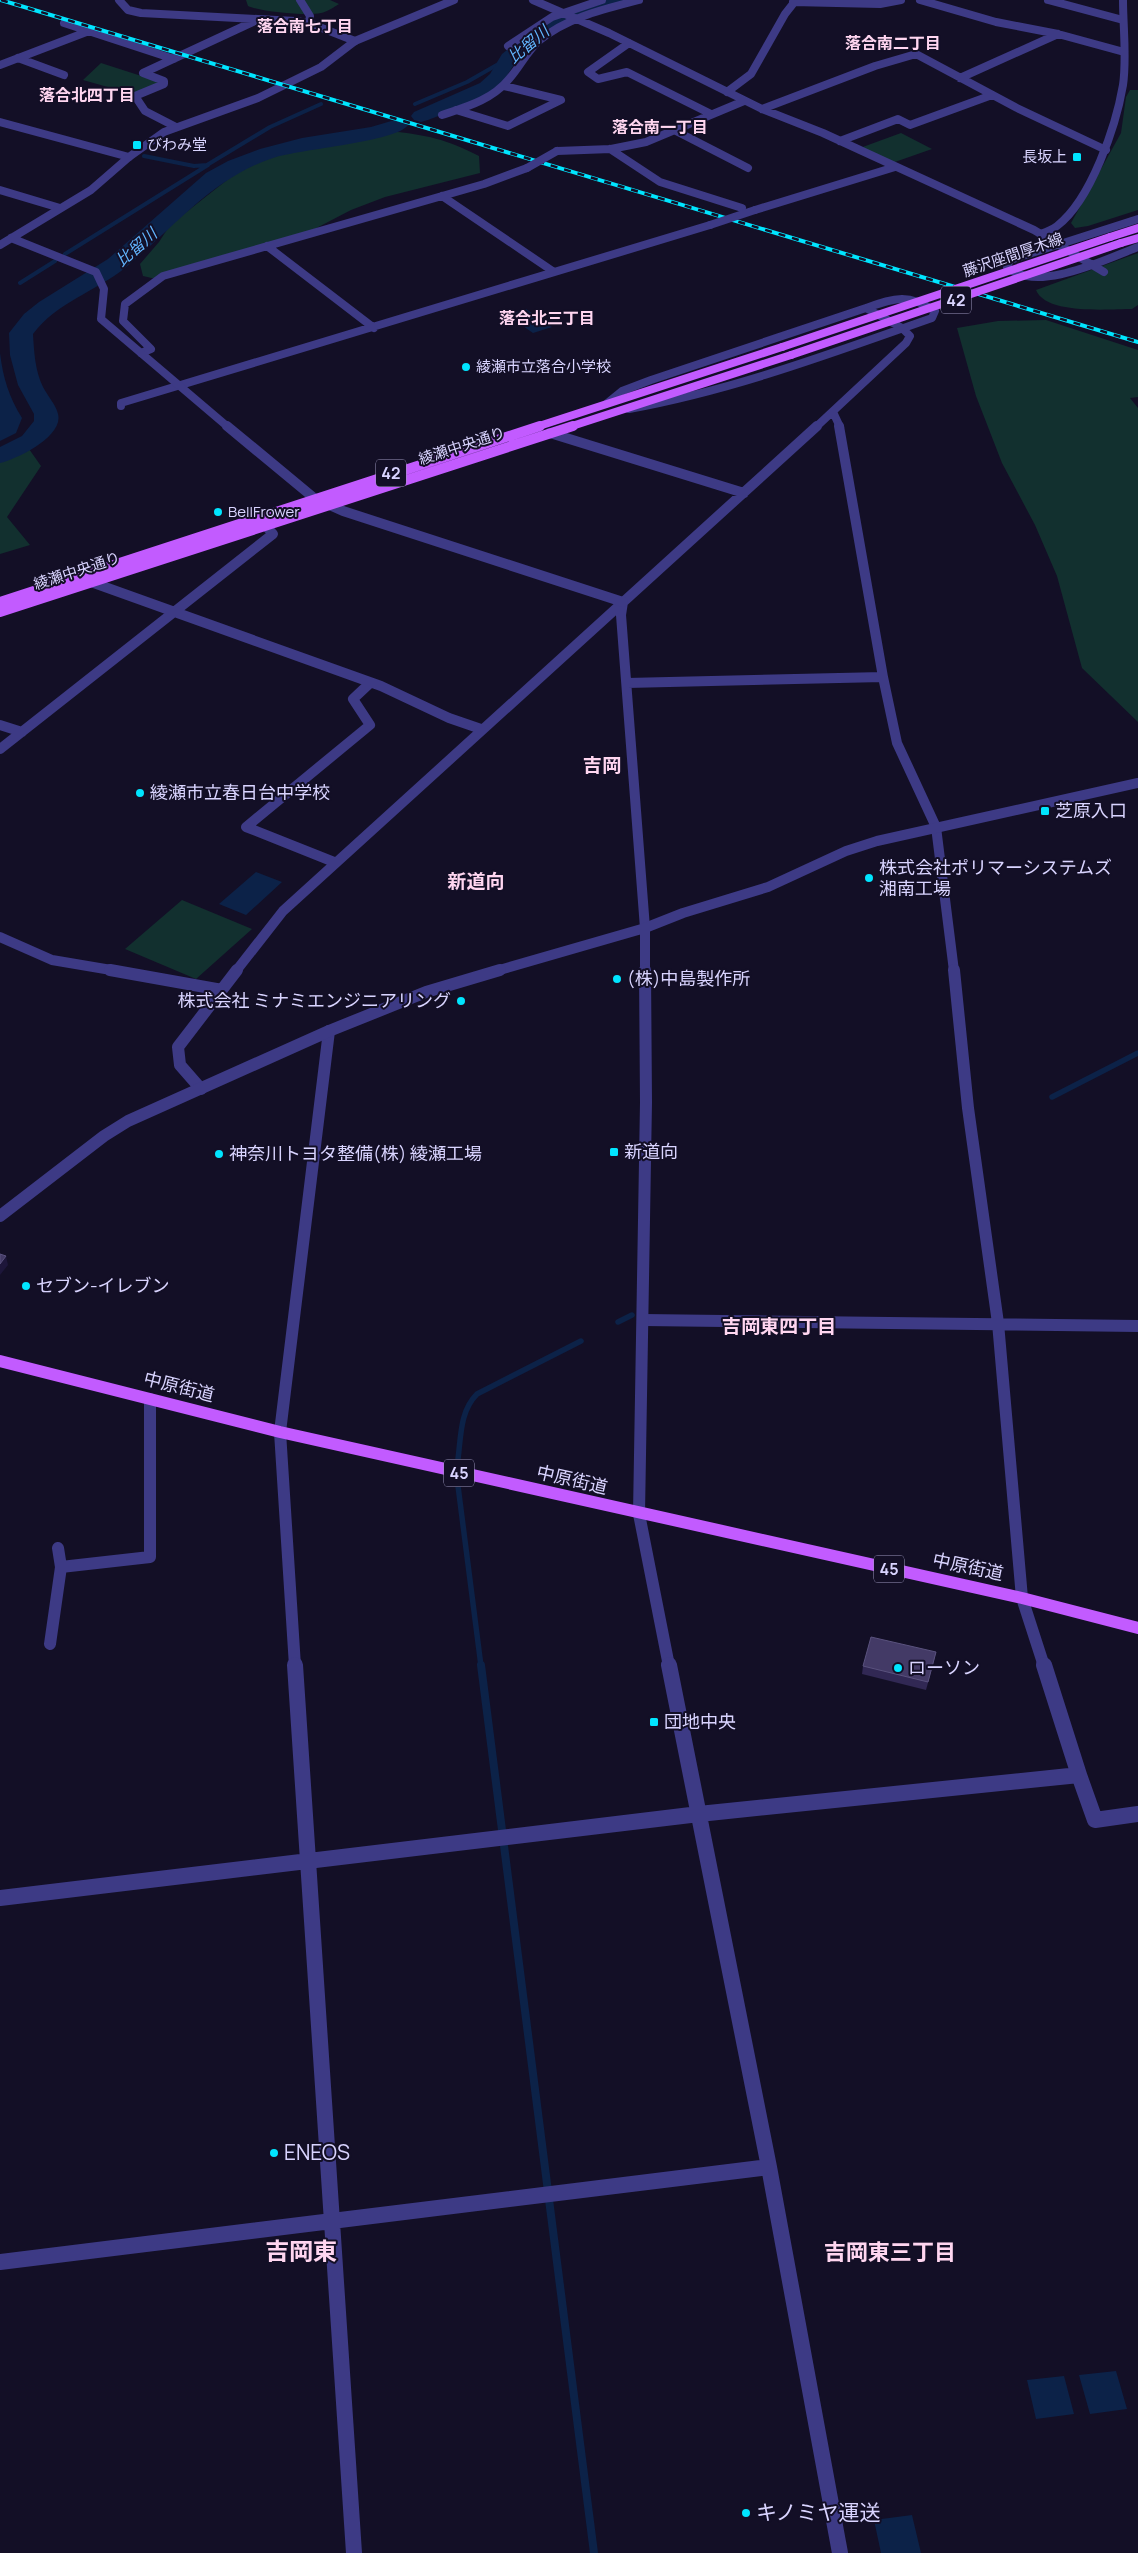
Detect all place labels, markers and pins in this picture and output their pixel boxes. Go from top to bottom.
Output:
place label: びわみ堂 [147,134,207,155]
marker: びわみ堂 [131,139,143,151]
place label: 長坂上 [1022,146,1067,167]
marker: 長坂上 [1071,151,1083,163]
place label: 綾瀬市立落合小学校 [476,356,611,377]
marker: 綾瀬市立落合小学校 [460,361,472,373]
place label: BellFrower [228,501,300,522]
marker: BellFrower [212,506,224,518]
place label: 綾瀬市立春日台中学校 [150,780,330,804]
marker: 綾瀬市立春日台中学校 [134,787,146,799]
place label: 芝原入口 [1055,798,1127,822]
marker: 芝原入口 [1039,805,1051,817]
place label: 株式会社ポリマーシステムズ 湘南工場 [879,855,1112,900]
marker: 株式会社ポリマーシステムズ 湘南工場 [863,872,875,884]
place label: (株)中島製作所 [627,966,750,990]
marker: (株)中島製作所 [611,973,623,985]
place label: 株式会社 ミナミエンジニアリング [177,988,451,1012]
marker: 株式会社 ミナミエンジニアリング [455,995,467,1007]
place label: 新道向 [624,1139,678,1163]
place label: 神奈川トヨタ整備(株) 綾瀬工場 [229,1141,482,1165]
marker: 新道向 [608,1146,620,1158]
marker: 神奈川トヨタ整備(株) 綾瀬工場 [213,1148,225,1160]
place label: セブン-イレブン [36,1273,170,1297]
marker: セブン-イレブン [20,1280,32,1292]
place label: ローソン [908,1655,980,1679]
marker: ローソン [892,1662,904,1674]
place label: 団地中央 [664,1709,736,1733]
marker: 団地中央 [648,1716,660,1728]
place label: ENEOS [284,2138,350,2166]
marker: ENEOS [268,2147,280,2159]
place label: キノミヤ運送 [756,2498,881,2526]
marker: キノミヤ運送 [740,2507,752,2519]

